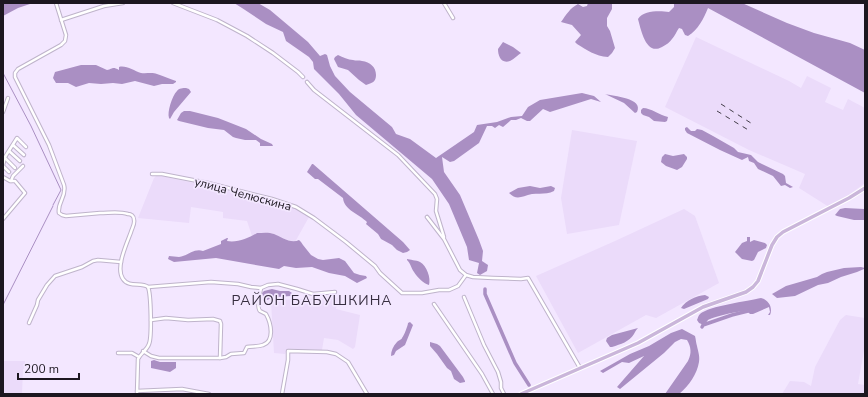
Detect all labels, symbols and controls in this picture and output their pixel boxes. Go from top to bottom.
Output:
street label: улица Челюскина [193,173,293,215]
district label: РАЙОН БАБУШКИНА [232,291,393,310]
scale bar [18,355,79,381]
text: 200 m [24,361,59,377]

